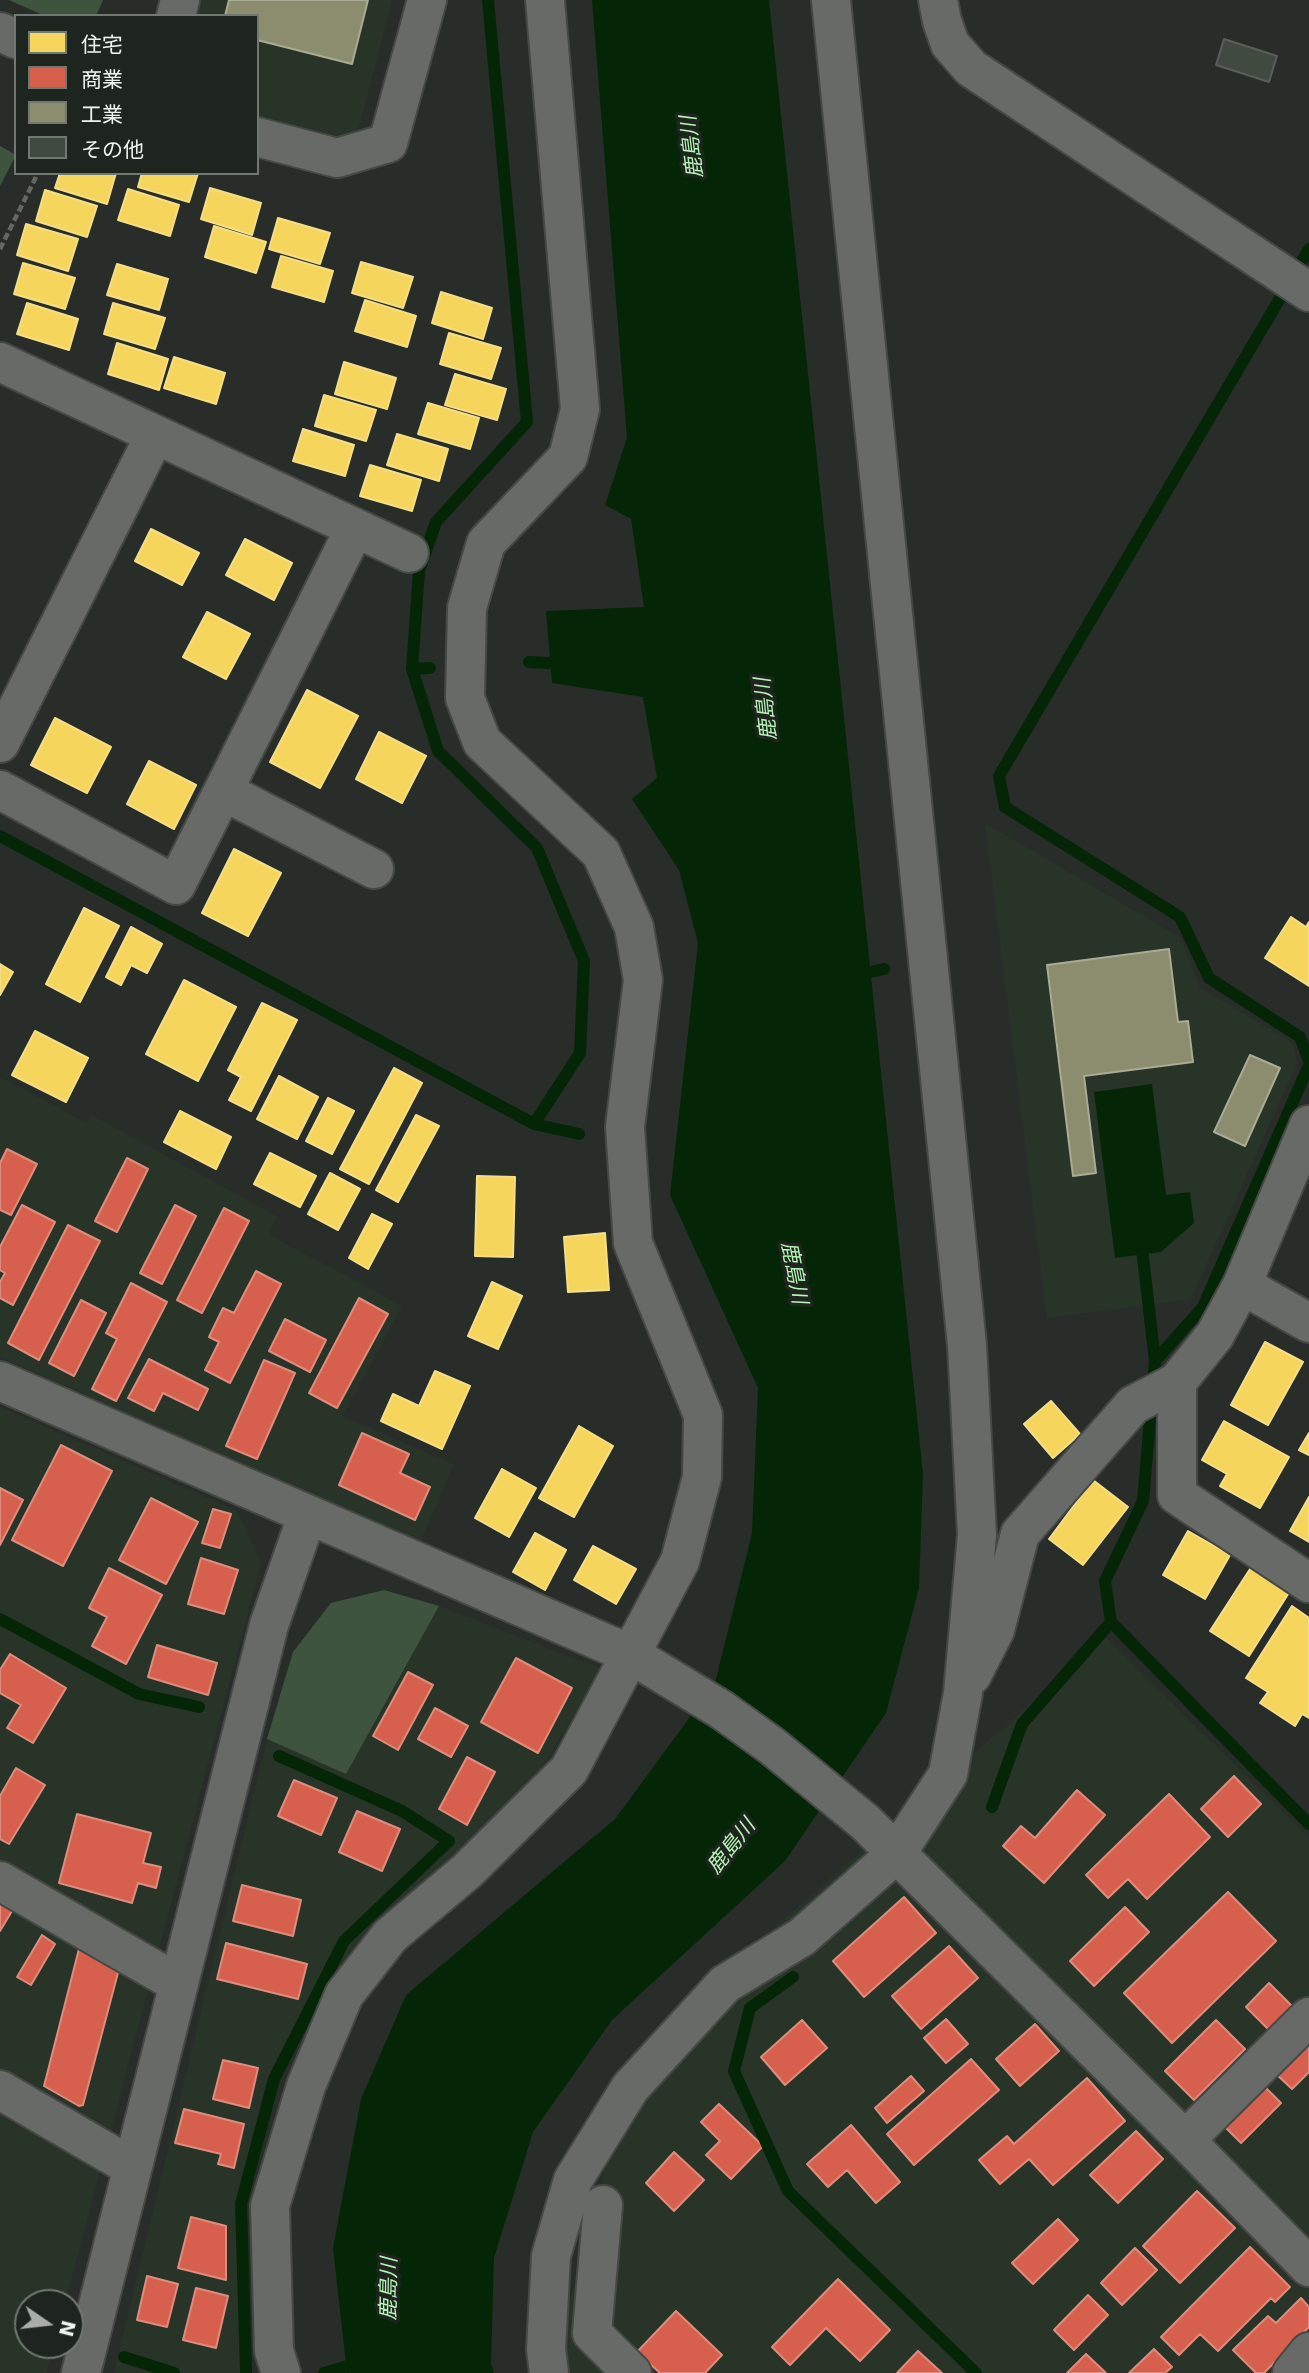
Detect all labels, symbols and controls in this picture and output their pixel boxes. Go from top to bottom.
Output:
legend [14,14,259,175]
text: 住宅 [81,33,123,57]
text: 商業 [81,68,123,92]
text: 工業 [81,103,123,127]
water label: 鹿島川 [677,114,709,180]
text: その他 [81,138,144,162]
water label: 鹿島川 [751,676,783,742]
water label: 鹿島川 [775,1240,811,1306]
water label: 鹿島川 [702,1815,762,1879]
water label: 鹿島川 [377,2257,403,2321]
north arrow [14,2289,84,2359]
text: N [55,2318,80,2339]

